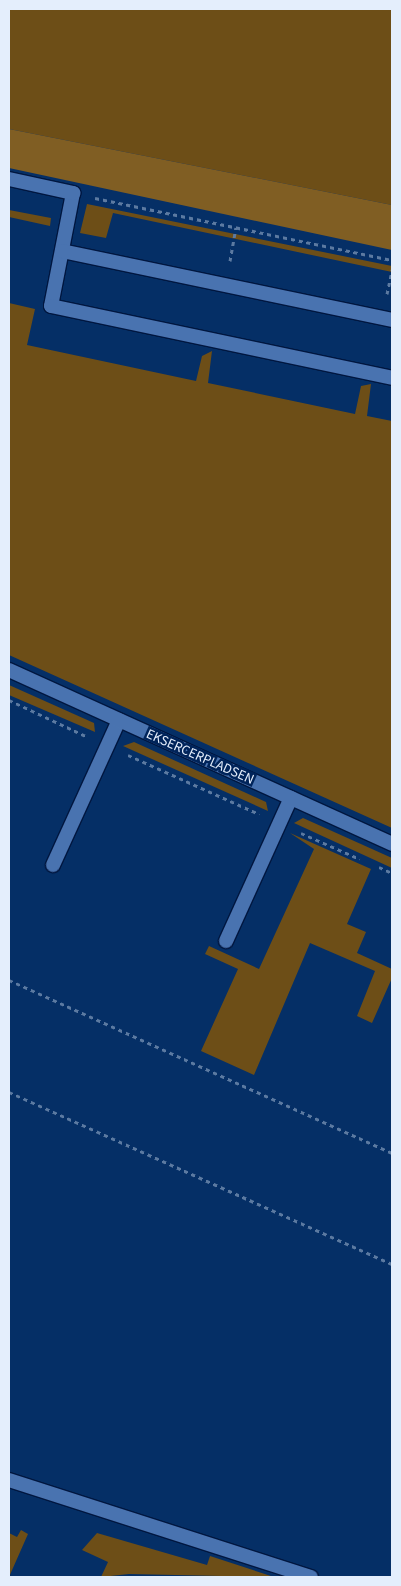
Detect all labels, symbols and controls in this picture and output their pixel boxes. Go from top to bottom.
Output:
street label: EKSERCERPLADSEN [143,726,257,788]

